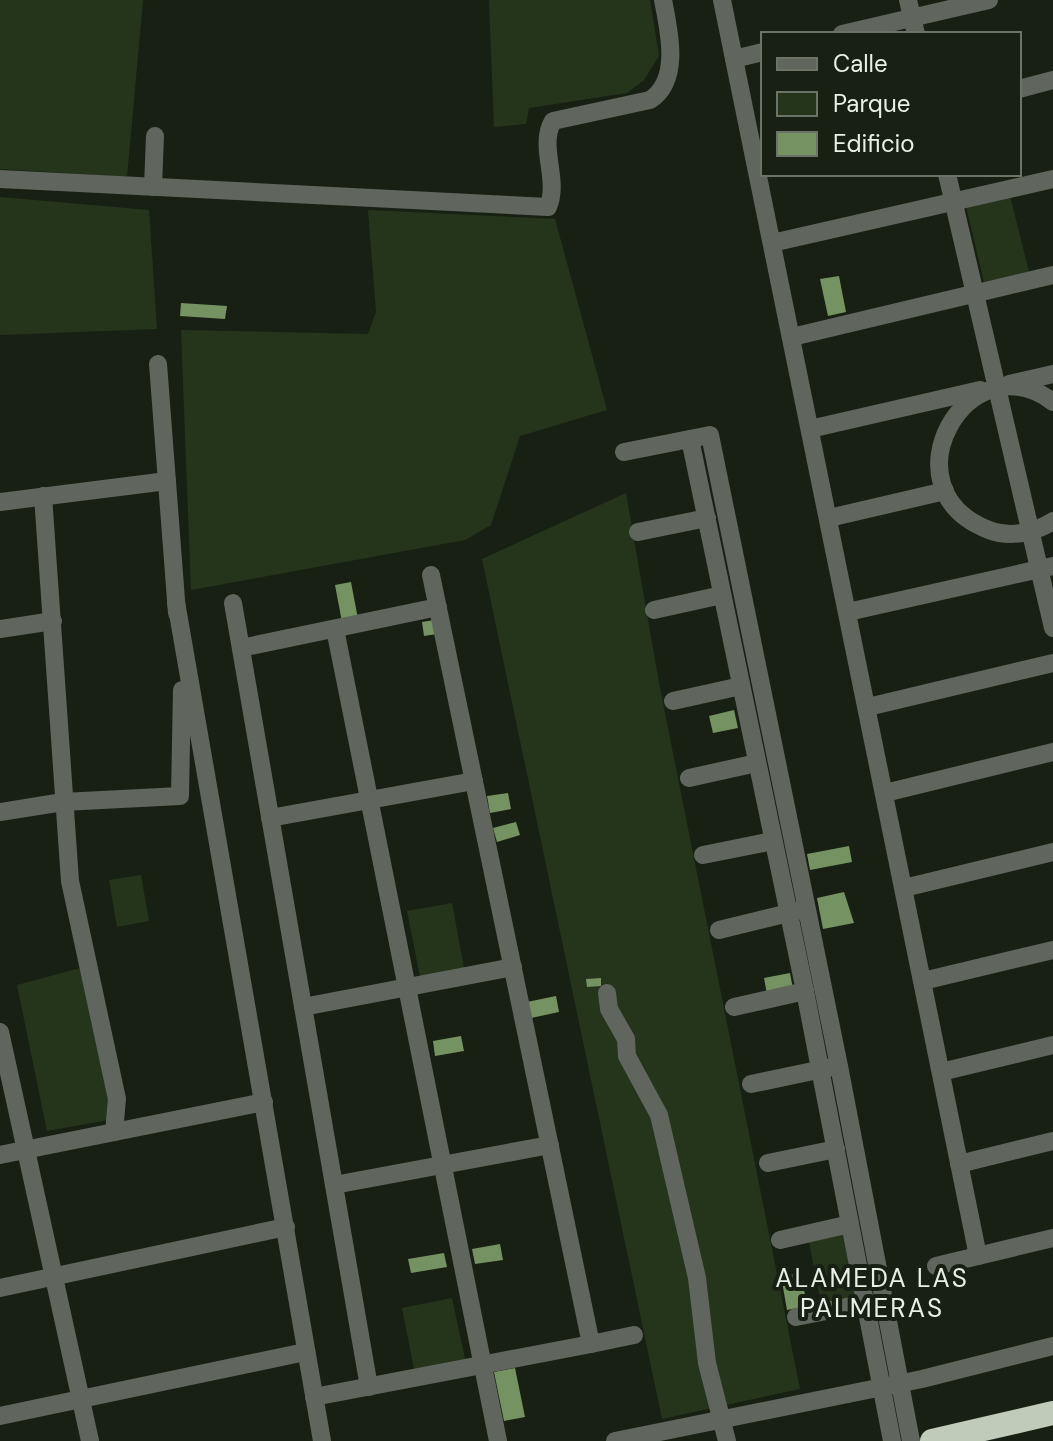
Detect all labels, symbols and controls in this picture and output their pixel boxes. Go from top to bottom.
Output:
legend [761,32,1021,176]
text: Calle [833,48,888,79]
text: Parque [833,88,910,119]
text: Edificio [833,128,915,159]
district label: ALAMEDA LAS PALMERAS [775,1261,969,1325]

